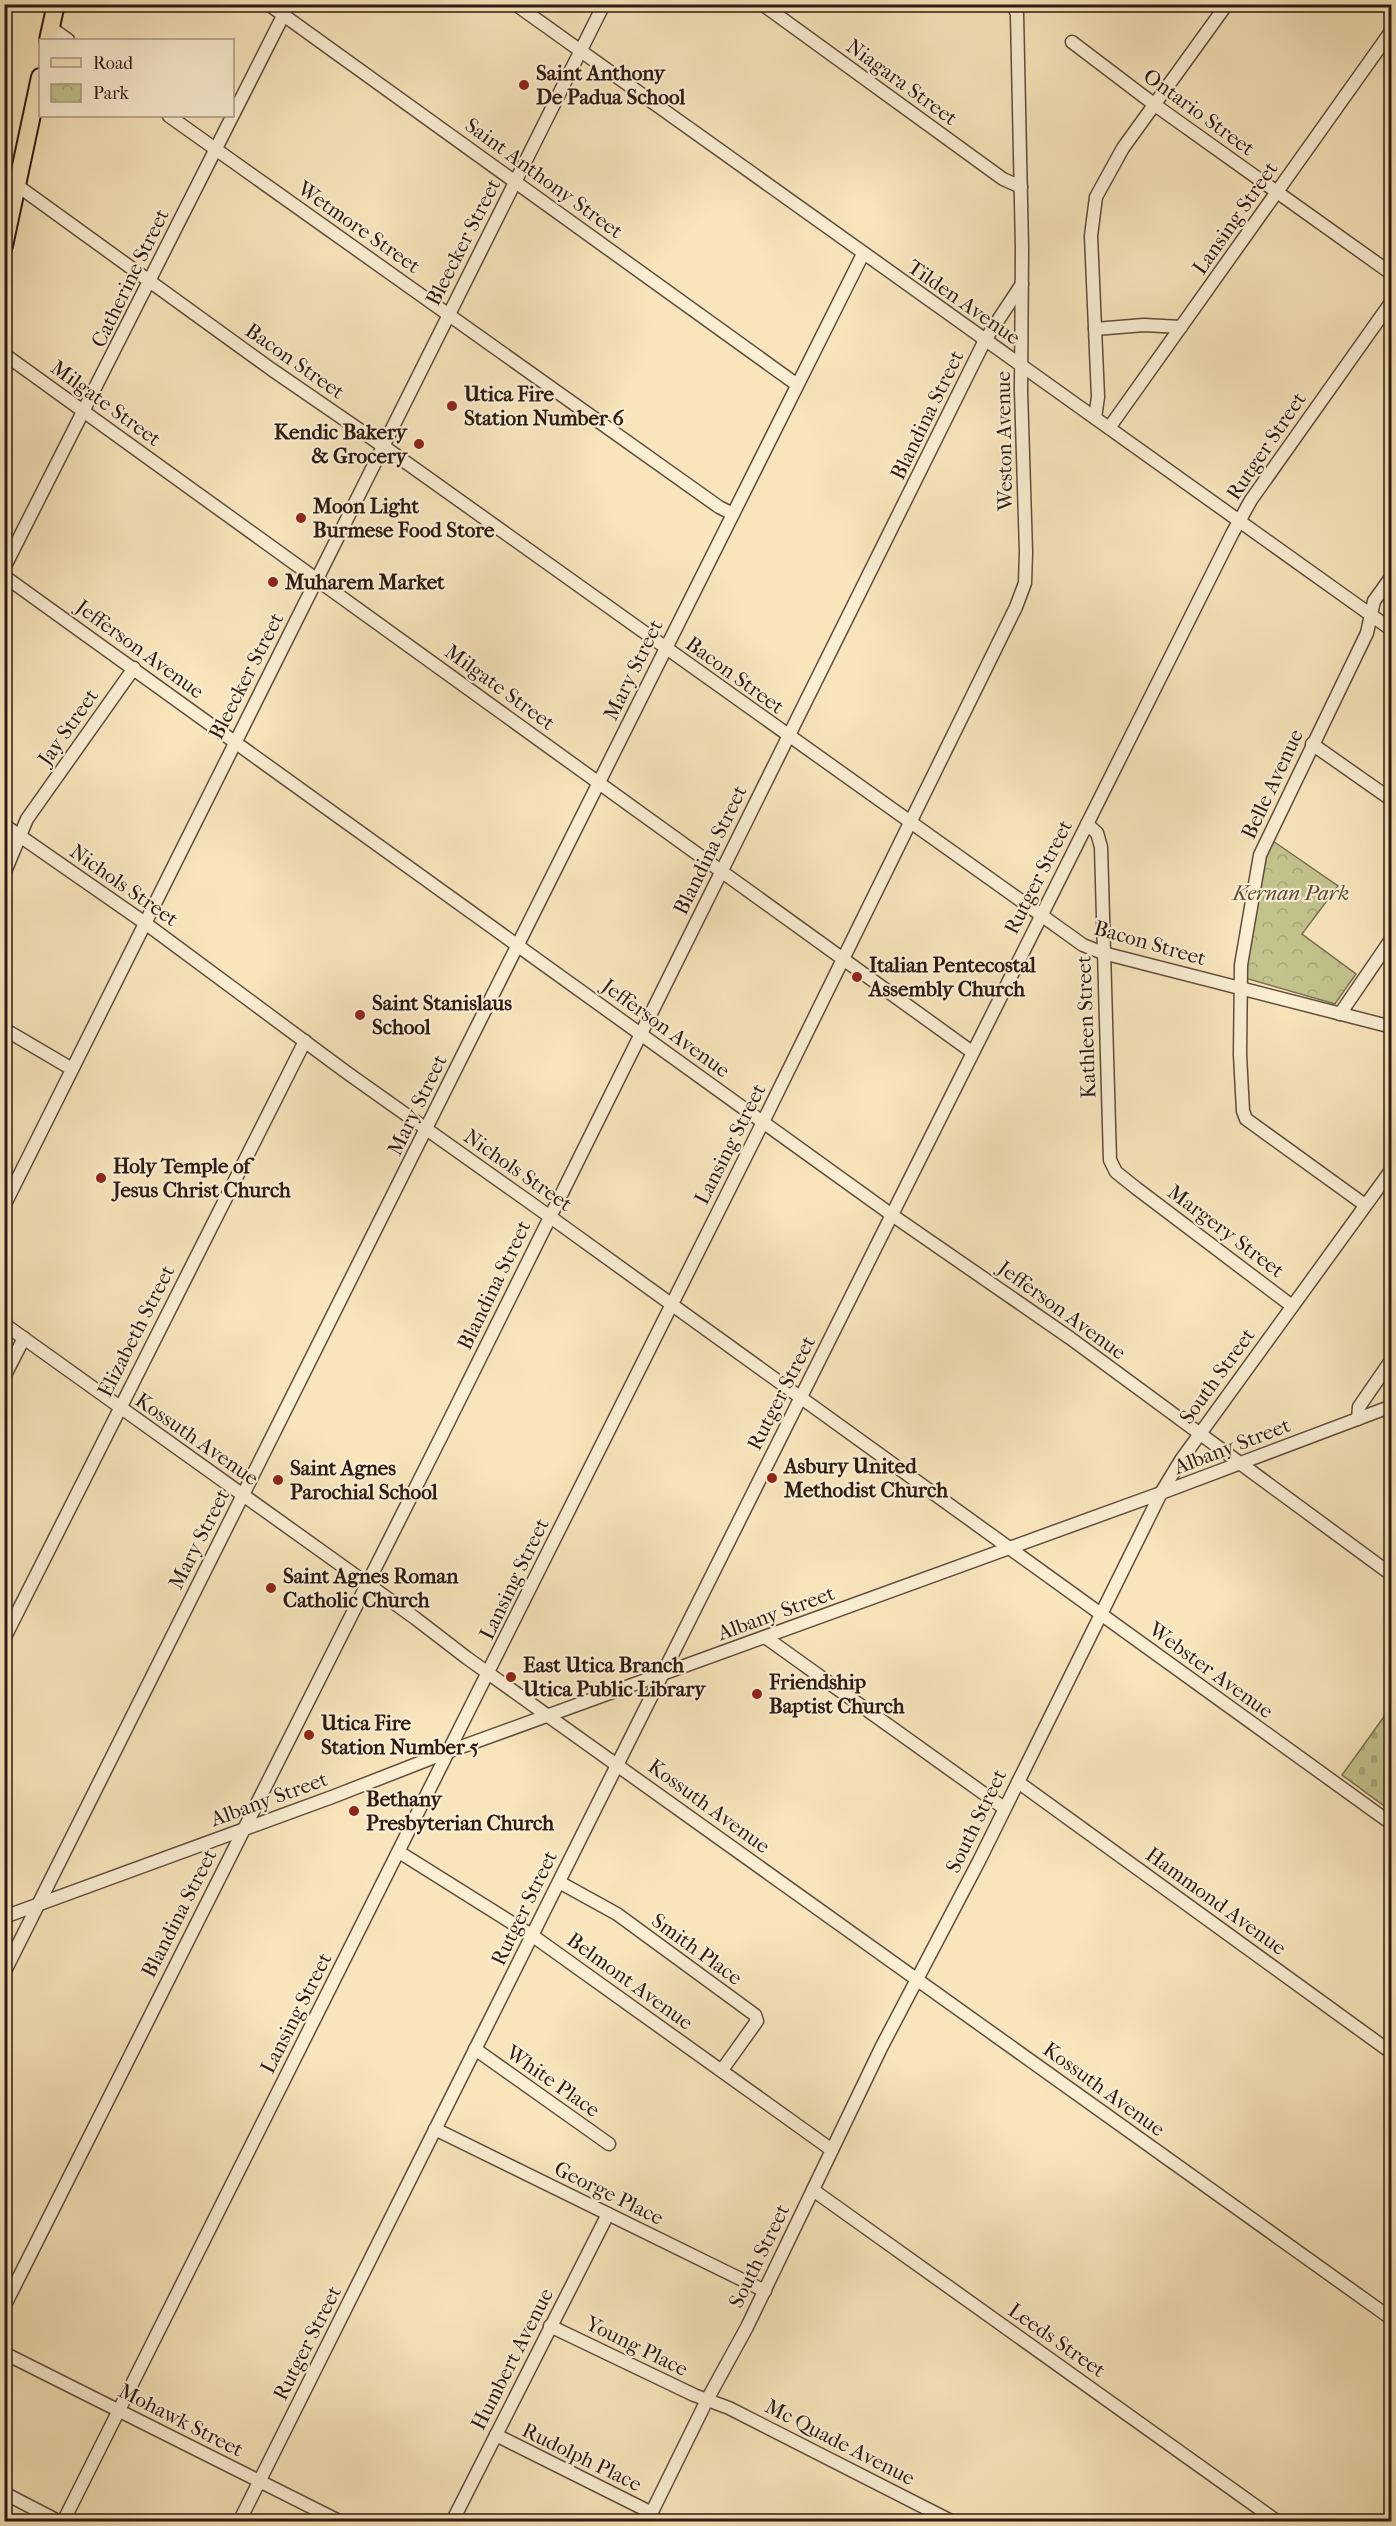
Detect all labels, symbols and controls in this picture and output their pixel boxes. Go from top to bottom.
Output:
street label: Niagara Street [842,34,962,131]
legend [39,39,234,117]
text: Road [93,53,133,74]
place label: Saint Anthony De Padua School [536,61,685,109]
street label: Ontario Street [1139,64,1260,161]
marker: Saint Anthony De Padua School [517,78,531,92]
text: Park [93,83,130,104]
street label: Saint Anthony Street [461,113,628,243]
street label: Lansing Street [1187,157,1283,279]
street label: Bleecker Street [421,174,505,309]
street label: Wetmore Street [292,175,425,278]
street label: Catherine Street [86,204,174,351]
street label: Tilden Avenue [903,254,1025,350]
street label: Bacon Street [241,318,349,404]
street label: Blandina Street [885,346,969,484]
street label: Milgate Street [46,355,166,451]
street label: Weston Avenue [991,371,1017,512]
place label: Utica Fire Station Number 6 [463,382,624,430]
street label: Rutger Street [1221,387,1311,504]
marker: Utica Fire Station Number 6 [445,399,459,413]
place label: Kendic Bakery & Grocery [274,420,409,468]
marker: Kendic Bakery & Grocery [412,437,426,451]
place label: Moon Light Burmese Food Store [312,494,495,542]
marker: Moon Light Burmese Food Store [294,511,308,525]
place label: Muharem Market [284,570,445,594]
marker: Muharem Market [266,575,280,589]
street label: Jefferson Avenue [70,593,209,703]
street label: Bleecker Street [204,608,288,743]
street label: Mary Street [598,615,668,724]
street label: Bacon Street [681,631,789,719]
street label: Milgate Street [440,639,560,735]
street label: Jay Street [32,684,103,772]
street label: Belle Avenue [1236,725,1308,843]
street label: Blandina Street [668,781,752,919]
street label: Rutger Street [999,816,1077,938]
street label: Nichols Street [65,839,183,931]
park label: Kernan Park [1231,881,1349,905]
street label: Bacon Street [1091,916,1209,971]
place label: Italian Pentecostal Assembly Church [867,953,1036,1001]
street label: Kathleen Street [1071,955,1100,1099]
marker: Italian Pentecostal Assembly Church [850,970,864,984]
street label: Jefferson Avenue [596,972,735,1082]
place label: Saint Stanislaus School [372,991,512,1039]
marker: Saint Stanislaus School [353,1008,367,1022]
street label: Mary Street [382,1050,452,1159]
street label: Lansing Street [689,1079,771,1208]
street label: Nichols Street [459,1124,577,1216]
place label: Holy Temple of Jesus Christ Church [111,1154,291,1202]
marker: Holy Temple of Jesus Christ Church [94,1171,108,1185]
street label: Margery Street [1163,1179,1289,1283]
street label: Blandina Street [452,1216,536,1354]
street label: Jefferson Avenue [992,1254,1131,1364]
street label: Elizabeth Street [93,1261,180,1401]
street label: South Street [1174,1323,1260,1428]
street label: Rutger Street [742,1332,820,1454]
street label: Kossuth Avenue [131,1388,263,1490]
street label: Albany Street [1170,1413,1294,1480]
place label: Asbury United Methodist Church [782,1454,948,1502]
place label: Saint Agnes Parochial School [290,1456,438,1504]
marker: Asbury United Methodist Church [765,1471,779,1485]
marker: Saint Agnes Parochial School [271,1473,285,1487]
street label: Mary Street [164,1485,235,1593]
street label: Lansing Street [474,1514,554,1644]
place label: Saint Agnes Roman Catholic Church [283,1564,459,1612]
marker: Saint Agnes Roman Catholic Church [264,1581,278,1595]
street label: Albany Street [713,1581,838,1646]
street label: Webster Avenue [1143,1616,1278,1723]
place label: East Utica Branch Utica Public Library [522,1653,707,1701]
marker: East Utica Branch Utica Public Library [504,1670,518,1684]
place label: Friendship Baptist Church [768,1670,905,1718]
marker: Friendship Baptist Church [750,1687,764,1701]
place label: Utica Fire Station Number 5 [320,1711,479,1759]
marker: Utica Fire Station Number 5 [302,1728,316,1742]
street label: Kossuth Avenue [644,1754,774,1858]
street label: South Street [941,1765,1012,1877]
street label: Albany Street [206,1767,331,1832]
place label: Bethany Presbyterian Church [366,1787,554,1835]
marker: Bethany Presbyterian Church [347,1804,361,1818]
street label: Hammond Avenue [1141,1842,1291,1960]
street label: Blandina Street [136,1844,222,1981]
street label: Rutger Street [486,1846,562,1969]
street label: Smith Place [647,1908,747,1990]
street label: Belmont Avenue [562,1927,698,2035]
street label: Lansing Street [255,1948,337,2077]
street label: Kossuth Avenue [1039,2037,1169,2141]
street label: White Place [501,2039,604,2122]
street label: George Place [550,2156,668,2230]
street label: South Street [724,2200,795,2312]
street label: Rutger Street [268,2282,346,2404]
street label: Humbert Avenue [466,2284,558,2434]
street label: Leeds Street [1004,2298,1110,2382]
street label: Young Place [581,2311,692,2381]
street label: Mohawk Street [115,2378,248,2462]
street label: Mc Quade Avenue [761,2394,919,2490]
street label: Rudolph Place [518,2418,646,2496]

